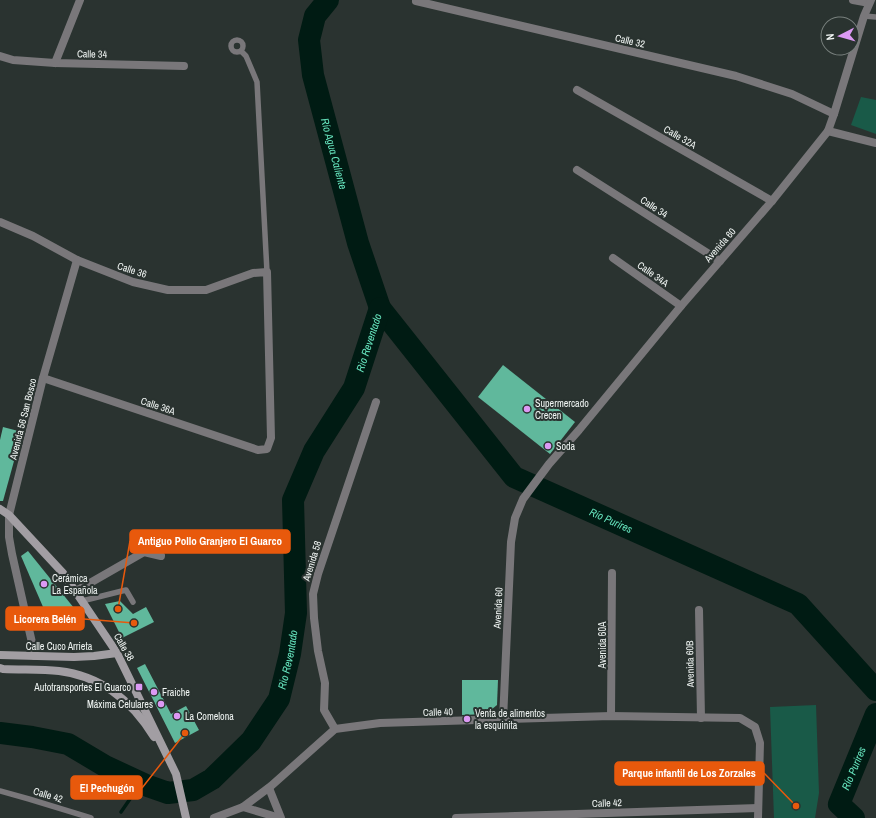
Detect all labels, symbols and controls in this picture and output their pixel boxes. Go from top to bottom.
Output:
north arrow [820,16,860,56]
street label: Calle 32 [614,31,647,51]
text: N [823,33,837,41]
street label: Calle 34 [77,47,108,61]
water label: Río Agua Caliente [318,116,350,191]
street label: Calle 32A [661,122,699,152]
street label: Calle 34 [638,193,671,221]
street label: Avenida 60 [701,225,739,266]
street label: Calle 34A [635,258,672,290]
street label: Calle 36 [116,259,149,281]
water label: Rio Reventado [353,312,385,374]
street label: Avenida 56 San Bosco [6,377,39,462]
street label: Calle 36A [139,394,177,418]
place label: Supermercado Crecen [535,397,589,422]
marker: Supermercado Crecen [522,404,532,414]
place label: Soda [556,440,576,453]
marker: Soda [543,441,553,451]
water label: Río Purires [587,505,635,536]
callout: Antiguo Pollo Granjero El Guarco [130,530,290,553]
text: Antiguo Pollo Granjero El Guarco [138,534,282,548]
street label: Avenida 58 [299,539,324,584]
place label: Cerámica La Española [52,572,98,597]
marker: Cerámica La Española [39,579,49,589]
street label: Avenida 60 [490,587,506,630]
callout: Licorera Belén [6,607,84,630]
text: Licorera Belén [14,612,76,626]
street label: Avenida 60A [596,621,609,669]
water label: Rio Reventado [275,629,300,691]
street label: Calle 38 [111,631,137,664]
street label: Calle Cuco Arrieta [26,640,93,653]
street label: Avenida 60B [683,640,697,689]
place label: Autotransportes El Guarco [33,681,131,694]
marker: Autotransportes El Guarco [134,682,144,692]
place label: Fraiche [162,686,190,699]
marker: Fraiche [149,687,159,697]
place label: Máxima Celulares [87,698,153,711]
marker: Máxima Celulares [156,699,166,709]
street label: Calle 40 [423,705,454,719]
place label: Venta de alimentos la esquinita [475,707,545,732]
place label: La Comelona [185,710,234,723]
marker: La Comelona [172,711,182,721]
marker: Venta de alimentos la esquinita [462,714,472,724]
water label: Río Purires [838,744,869,792]
callout: Parque infantil de Los Zorzales [615,762,764,785]
text: Parque infantil de Los Zorzales [622,766,756,780]
callout: El Pechugón [71,776,142,799]
text: El Pechugón [80,781,134,795]
street label: Calle 42 [32,784,65,806]
street label: Calle 42 [592,796,623,810]

